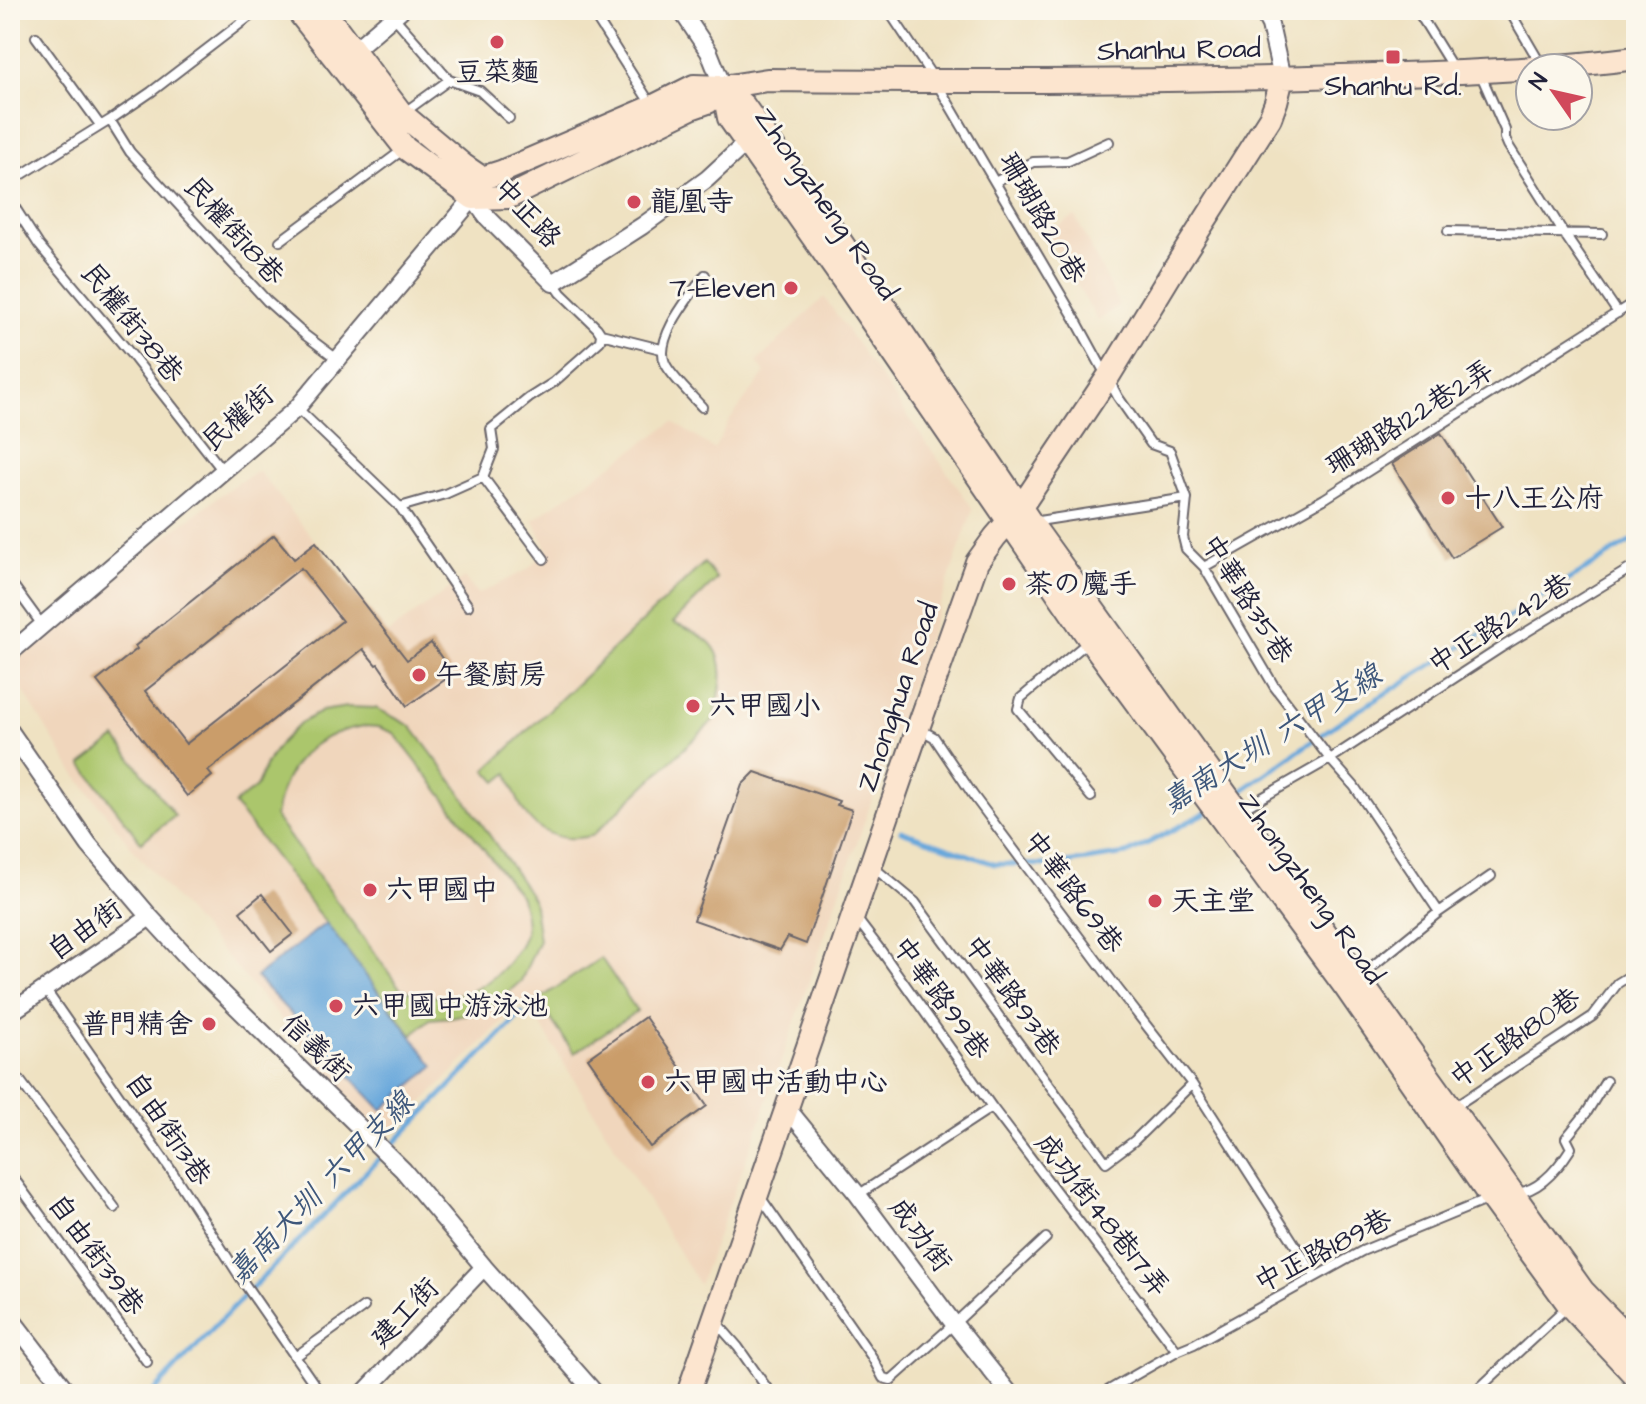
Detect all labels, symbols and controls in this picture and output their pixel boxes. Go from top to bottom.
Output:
street label: Shanhu Road [1097,29,1261,71]
marker: 豆菜麵 [488,33,506,51]
marker: Shanhu Rd. [1384,48,1402,66]
north arrow [1514,52,1594,132]
place label: 豆菜麵 [455,53,539,92]
place label: Shanhu Rd. [1324,67,1462,106]
text: N [1522,67,1555,96]
street label: Zhongzheng Road [744,100,907,309]
street label: 珊瑚路20巷 [989,145,1096,292]
street label: 民權街18巷 [175,168,294,294]
street label: 中正路 [484,169,570,257]
place label: 龍凰寺 [650,183,734,222]
marker: 龍凰寺 [625,193,643,211]
street label: 民權街38巷 [71,255,193,392]
place label: 7-Eleven [669,269,775,308]
marker: 7-Eleven [782,279,800,297]
street label: 珊瑚路122巷2弄 [1318,351,1502,485]
street label: 民權街 [194,376,282,460]
place label: 十八王公府 [1464,479,1604,518]
marker: 十八王公府 [1439,489,1457,507]
street label: 中華路35巷 [1192,527,1303,672]
street label: 中正路242巷 [1421,564,1580,684]
place label: 茶の魔手 [1025,565,1137,604]
marker: 茶の魔手 [1000,575,1018,593]
street label: Zhonghua Road [847,597,950,797]
water label: 嘉南大圳 六甲支線 [1154,653,1392,824]
place label: 午餐廚房 [435,656,547,695]
marker: 午餐廚房 [410,666,428,684]
place label: 六甲國小 [709,687,821,726]
marker: 六甲國小 [684,697,702,715]
street label: Zhongzheng Road [1228,786,1393,993]
street label: 中華路69巷 [1014,822,1133,963]
place label: 六甲國中 [386,871,498,910]
marker: 六甲國中 [361,881,379,899]
place label: 天主堂 [1171,882,1255,921]
street label: 自由街 [39,890,131,970]
marker: 天主堂 [1146,892,1164,910]
street label: 中華路93巷 [954,927,1070,1066]
street label: 中華路99巷 [883,928,1000,1068]
street label: 中正路180巷 [1442,978,1589,1097]
place label: 六甲國中游泳池 [352,987,548,1026]
marker: 六甲國中游泳池 [327,997,345,1015]
place label: 普門精舍 [81,1005,193,1044]
street label: 信義街 [272,1005,360,1091]
marker: 普門精舍 [200,1015,218,1033]
place label: 六甲國中活動中心 [664,1063,888,1102]
street label: 自由街13巷 [116,1064,221,1195]
marker: 六甲國中活動中心 [639,1073,657,1091]
water label: 嘉南大圳 六甲支線 [218,1081,425,1293]
street label: 成功街48巷17弄 [1026,1125,1178,1305]
street label: 自由街39巷 [38,1186,154,1325]
street label: 成功街 [879,1190,961,1280]
street label: 中正路189巷 [1247,1199,1399,1302]
street label: 建工街 [362,1269,448,1357]

